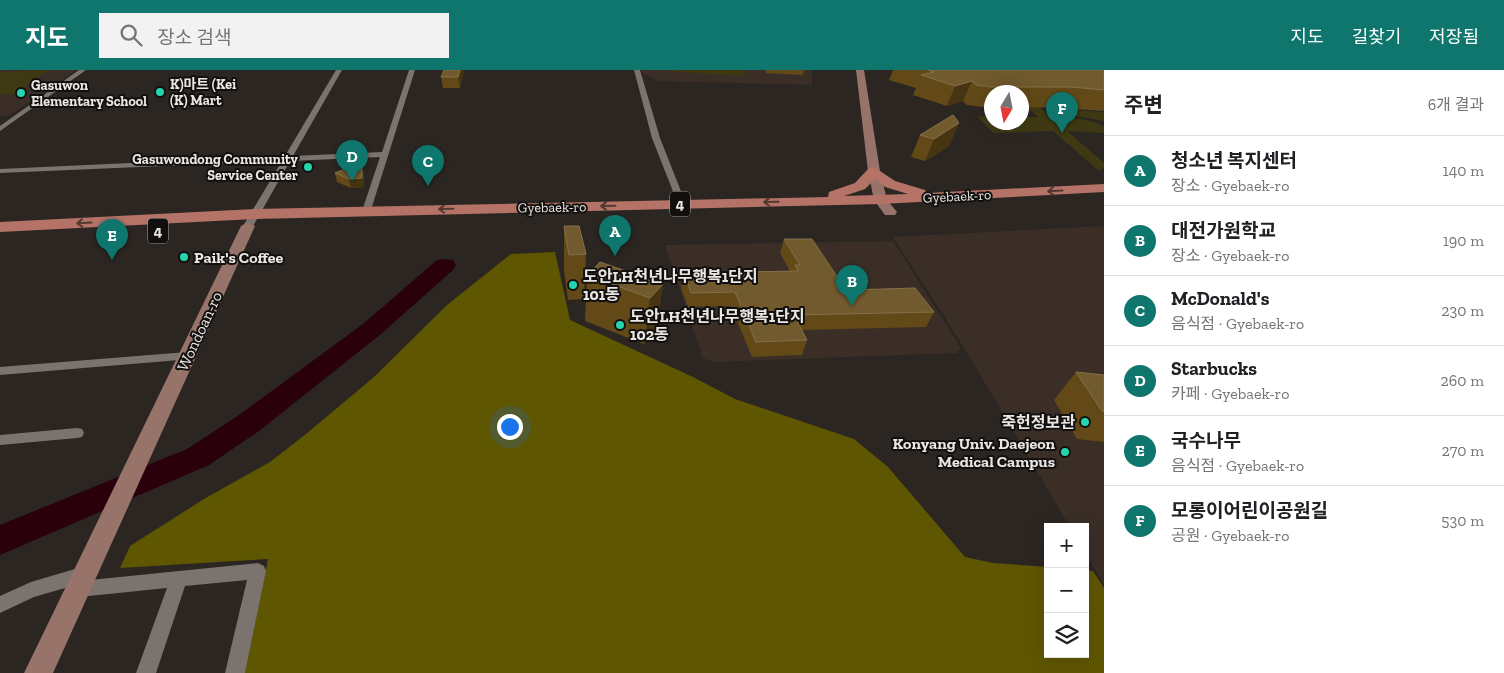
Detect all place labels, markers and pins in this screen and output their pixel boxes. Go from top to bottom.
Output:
place label: K)마트 (Kei (K) Mart [170,76,236,109]
place label: Gasuwon Elementary School [31,77,147,110]
marker: K)마트 (Kei (K) Mart [154,86,166,98]
marker: Gasuwon Elementary School [15,87,27,99]
pin: F [1046,92,1078,133]
pin: D [336,140,368,181]
pin: C [412,145,444,186]
place label: Gasuwondong Community Service Center [132,151,299,184]
marker: Gasuwondong Community Service Center [302,161,314,173]
pin: A [599,215,631,256]
pin: E [96,219,128,260]
place label: Paik's Coffee [194,248,283,267]
marker: Paik's Coffee [178,251,190,263]
pin: B [836,265,868,306]
place label: 도안LH천년나무행복1단지 101동 [583,267,758,304]
marker: 도안LH천년나무행복1단지 101동 [567,279,579,291]
place label: 도안LH천년나무행복1단지 102동 [630,307,805,344]
marker: 도안LH천년나무행복1단지 102동 [614,319,626,331]
place label: 죽헌정보관 [1001,413,1075,432]
marker: 죽헌정보관 [1079,416,1091,428]
place label: Konyang Univ. Daejeon Medical Campus [892,434,1056,471]
marker: Konyang Univ. Daejeon Medical Campus [1059,446,1071,458]

